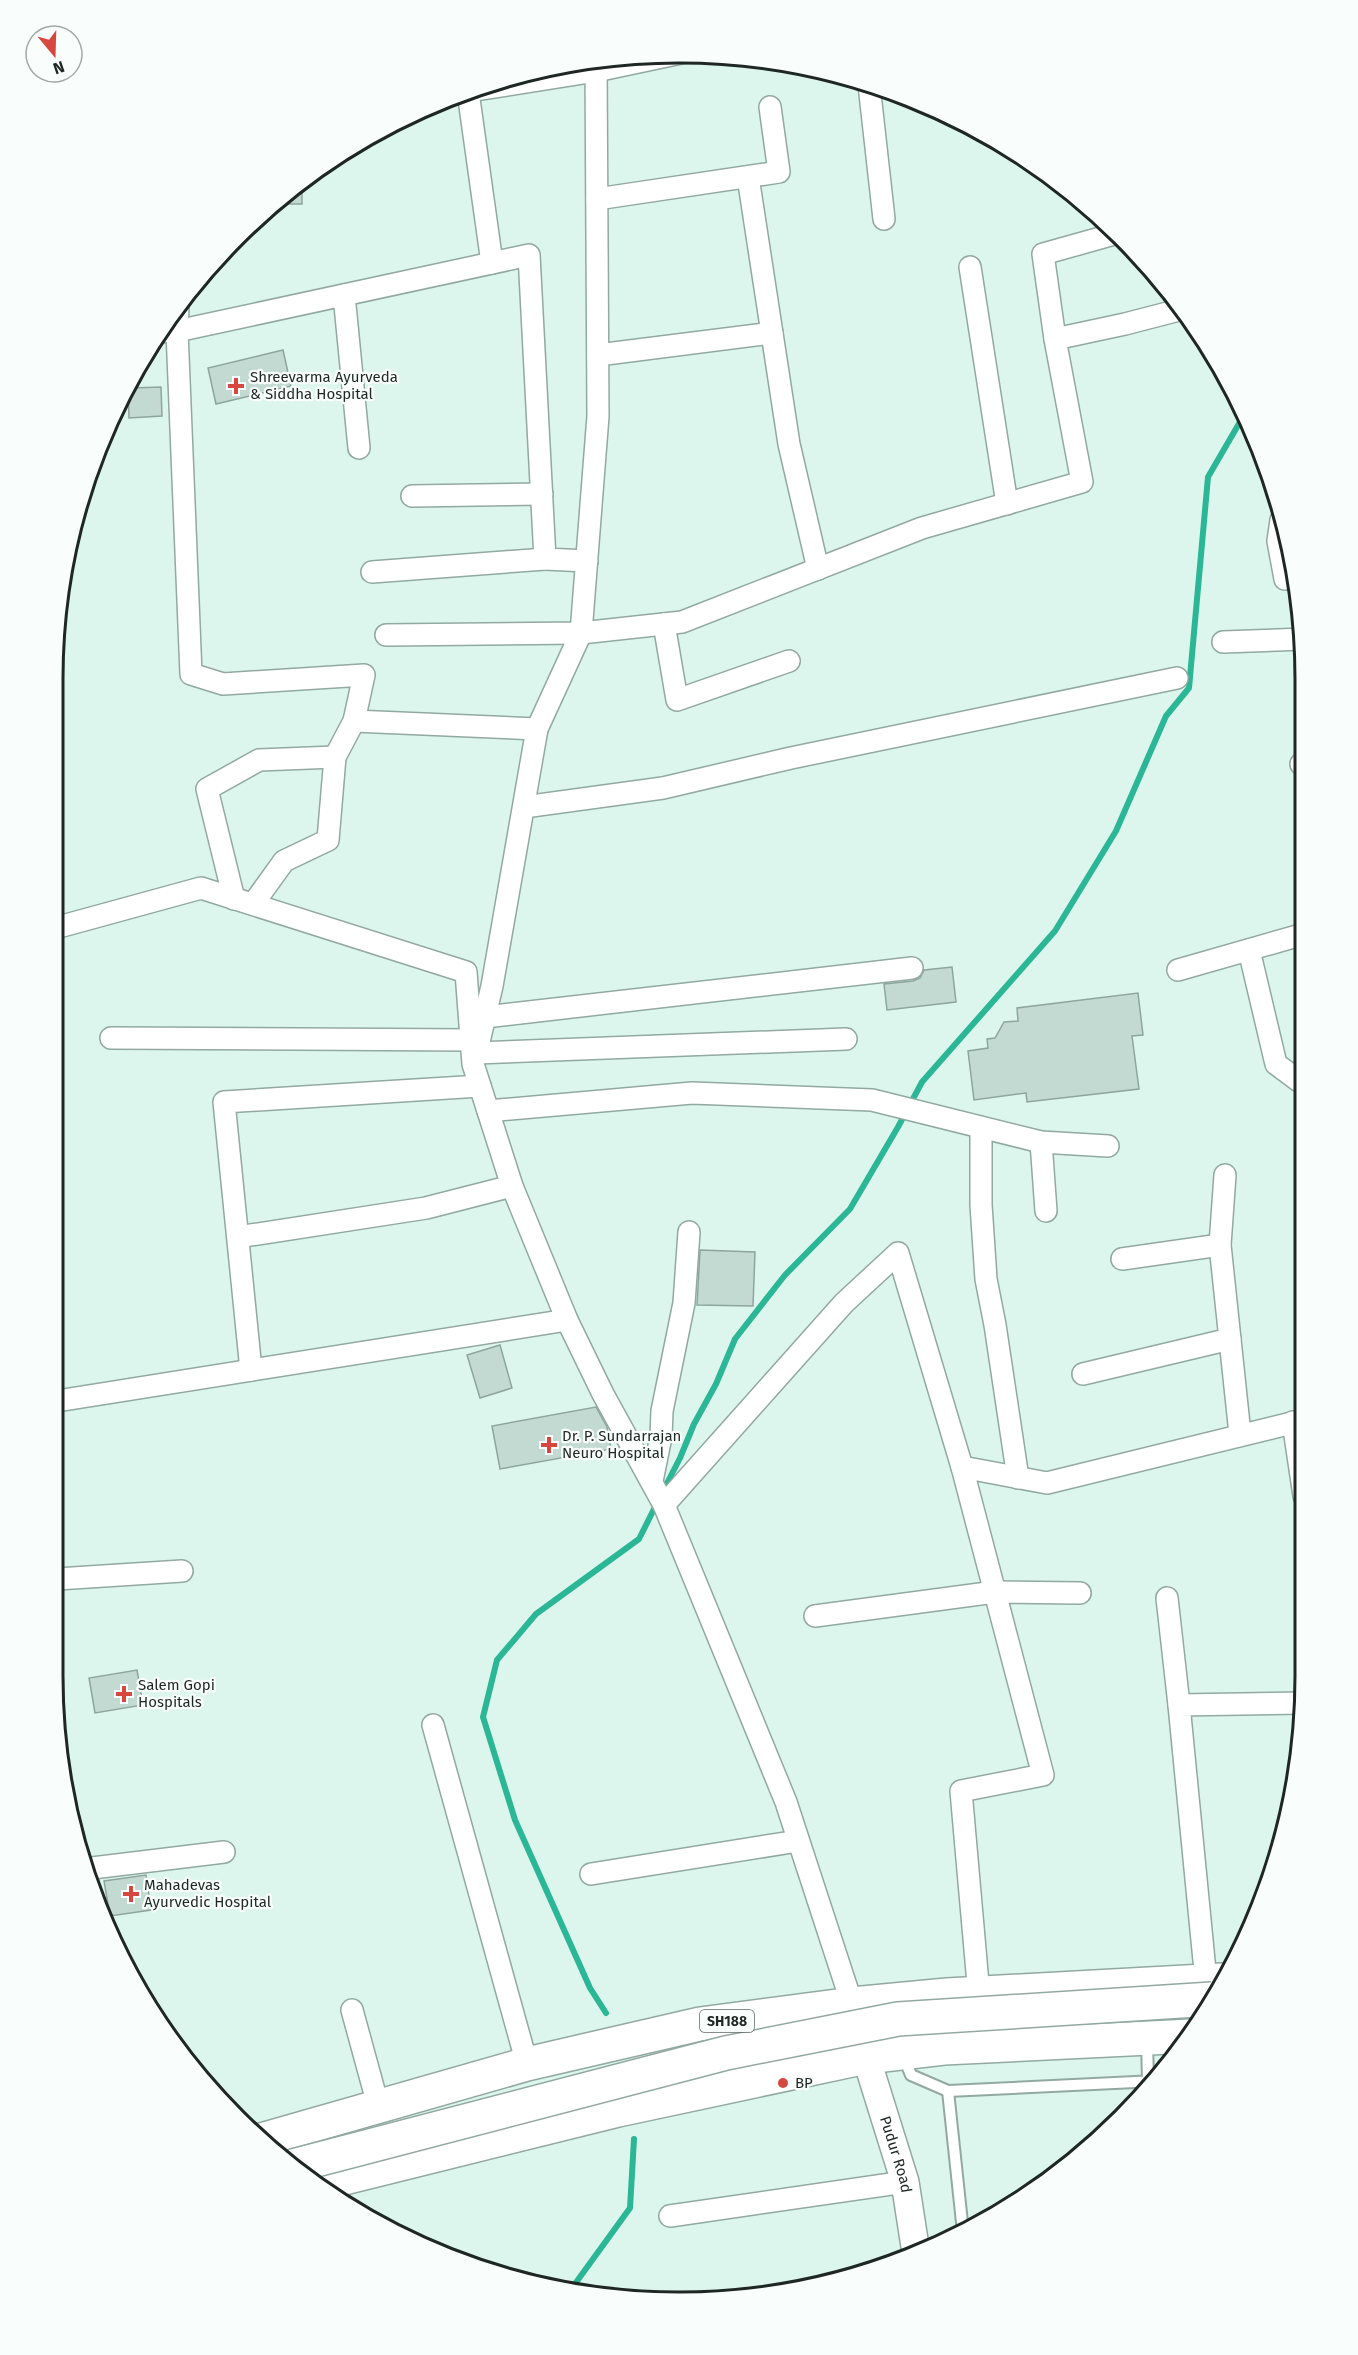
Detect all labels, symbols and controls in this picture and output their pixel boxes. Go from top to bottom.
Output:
north arrow [24,24,84,84]
text: N [51,57,67,78]
place label: Shreevarma Ayurveda & Siddha Hospital [250,368,398,403]
marker: Shreevarma Ayurveda & Siddha Hospital [227,377,245,395]
place label: Dr. P. Sundarrajan Neuro Hospital [562,1427,681,1462]
marker: Dr. P. Sundarrajan Neuro Hospital [540,1436,558,1454]
place label: Salem Gopi Hospitals [138,1676,215,1711]
marker: Salem Gopi Hospitals [115,1685,133,1703]
place label: Mahadevas Ayurvedic Hospital [144,1876,272,1911]
marker: Mahadevas Ayurvedic Hospital [122,1885,140,1903]
road number: SH188 [700,2010,754,2032]
place label: BP [795,2074,813,2092]
marker: BP [776,2076,790,2090]
street label: Pudur Road [876,2114,916,2194]

